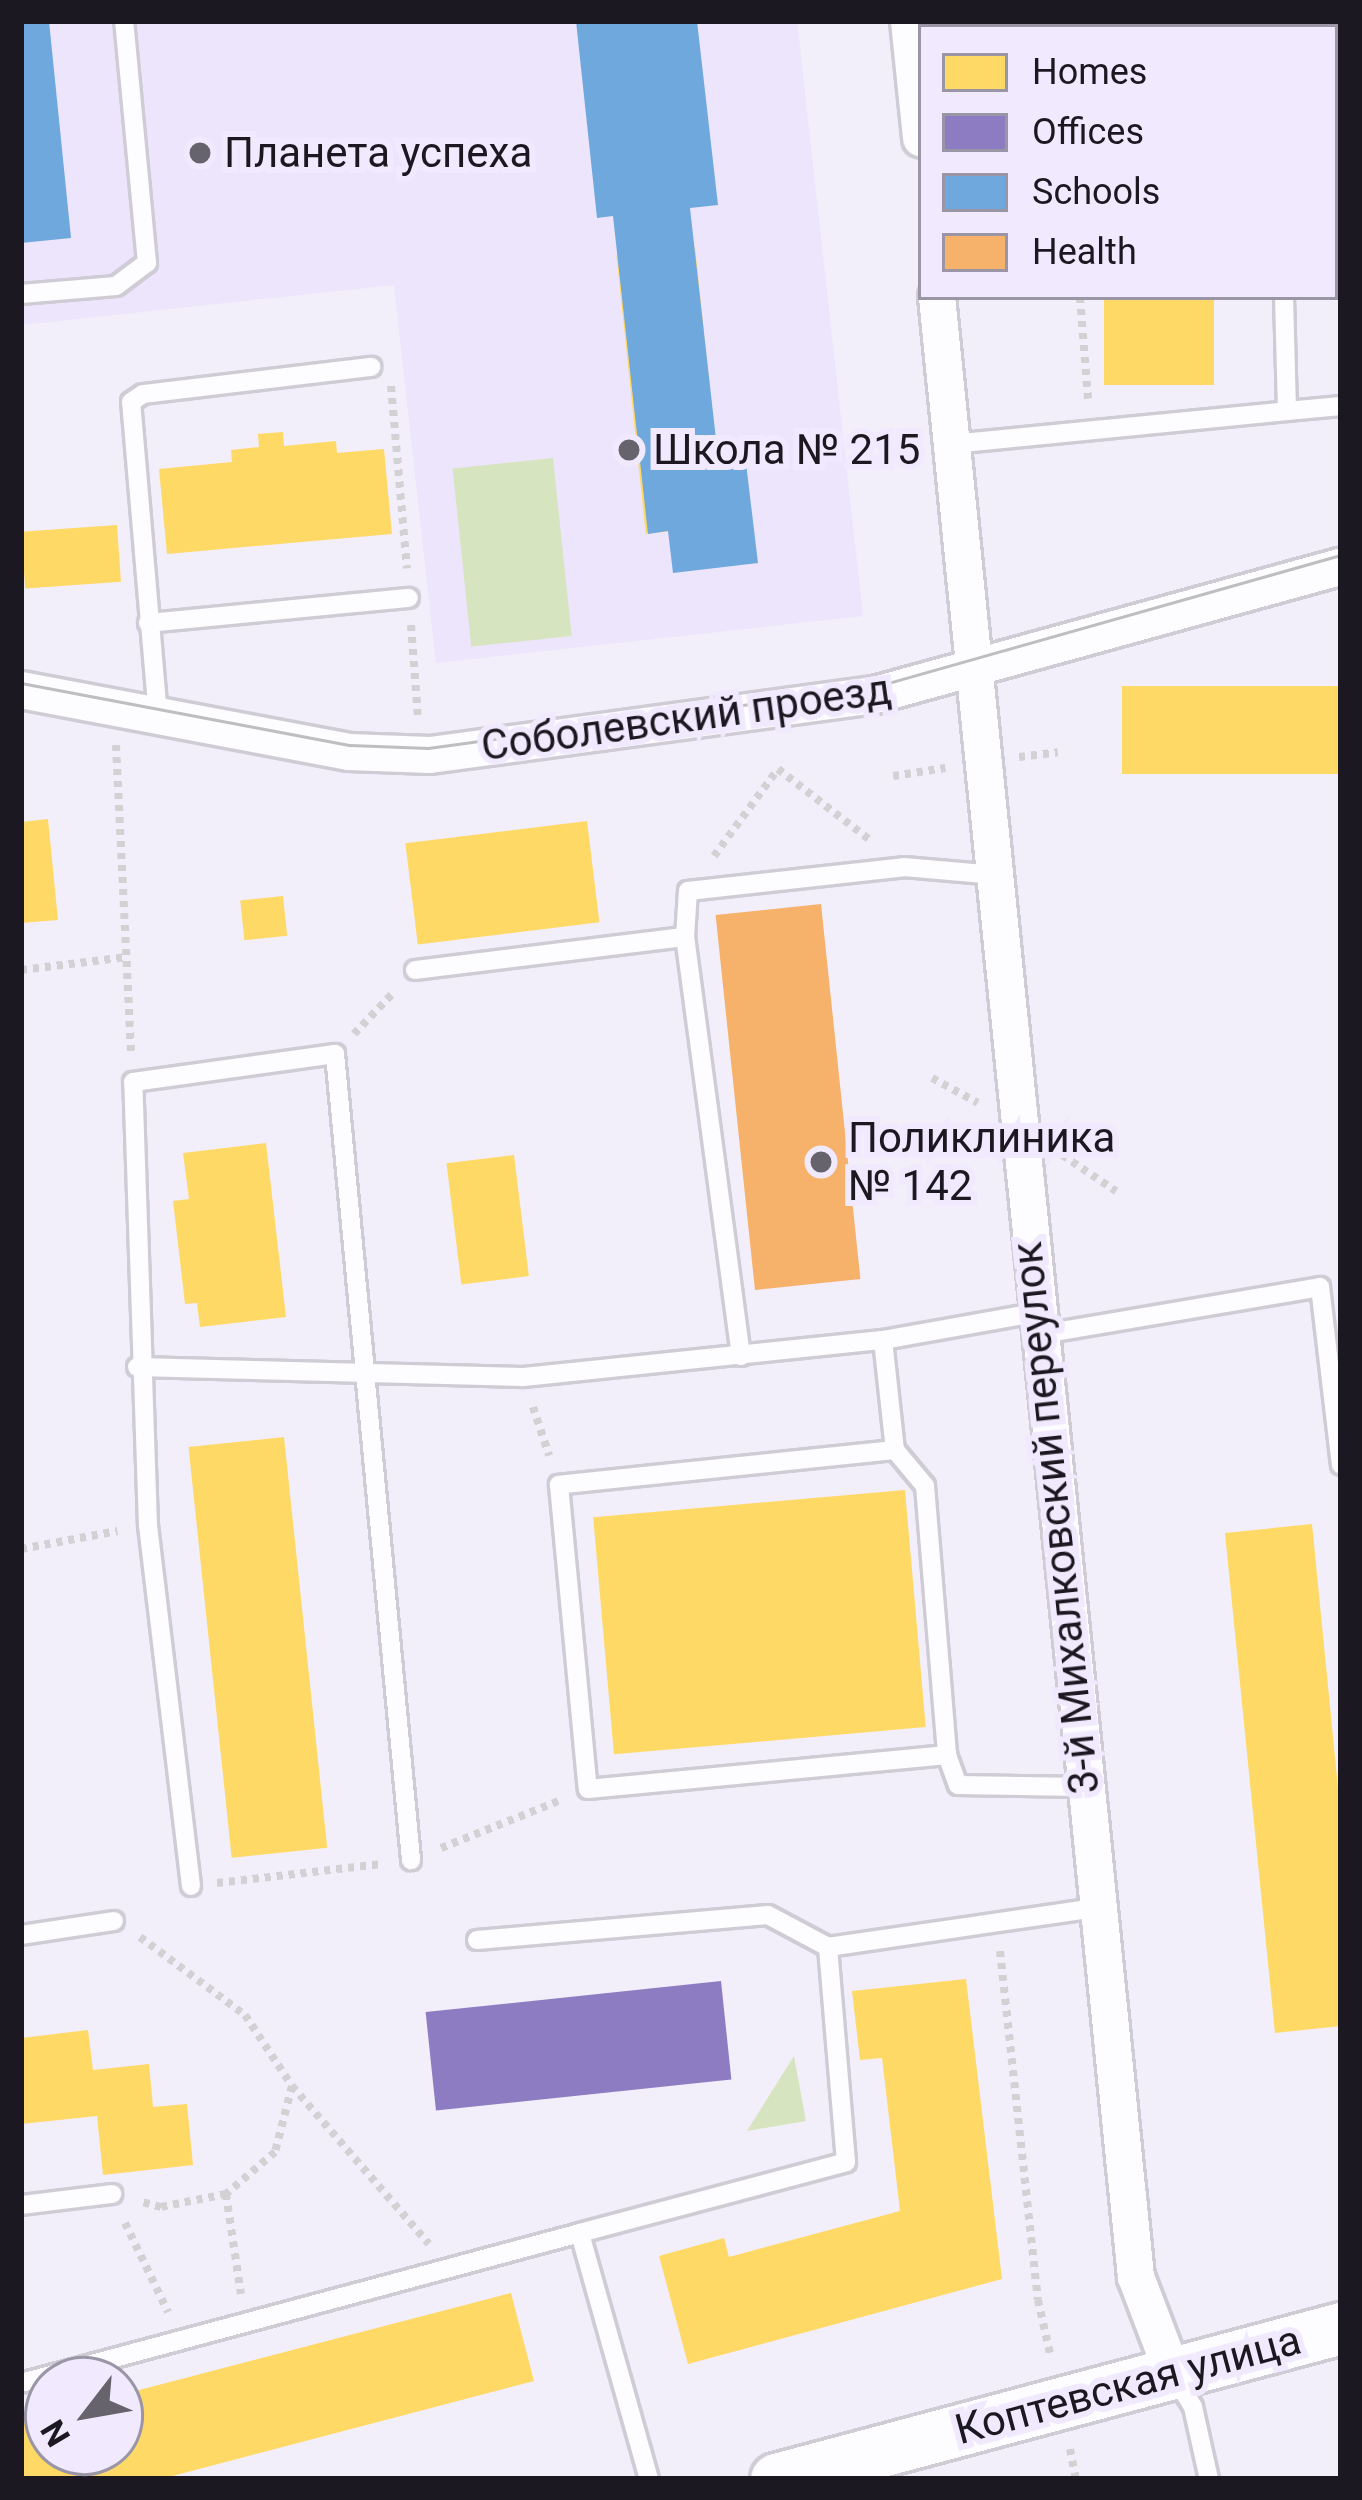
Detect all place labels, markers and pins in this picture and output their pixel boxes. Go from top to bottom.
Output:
place label: Планета успеха [224,128,532,178]
marker: Планета успеха [187,140,213,166]
place label: Школа № 215 [653,425,920,475]
marker: Школа № 215 [616,437,642,463]
place label: Поликлиника № 142 [848,1113,1115,1212]
marker: Поликлиника № 142 [805,1146,837,1178]

